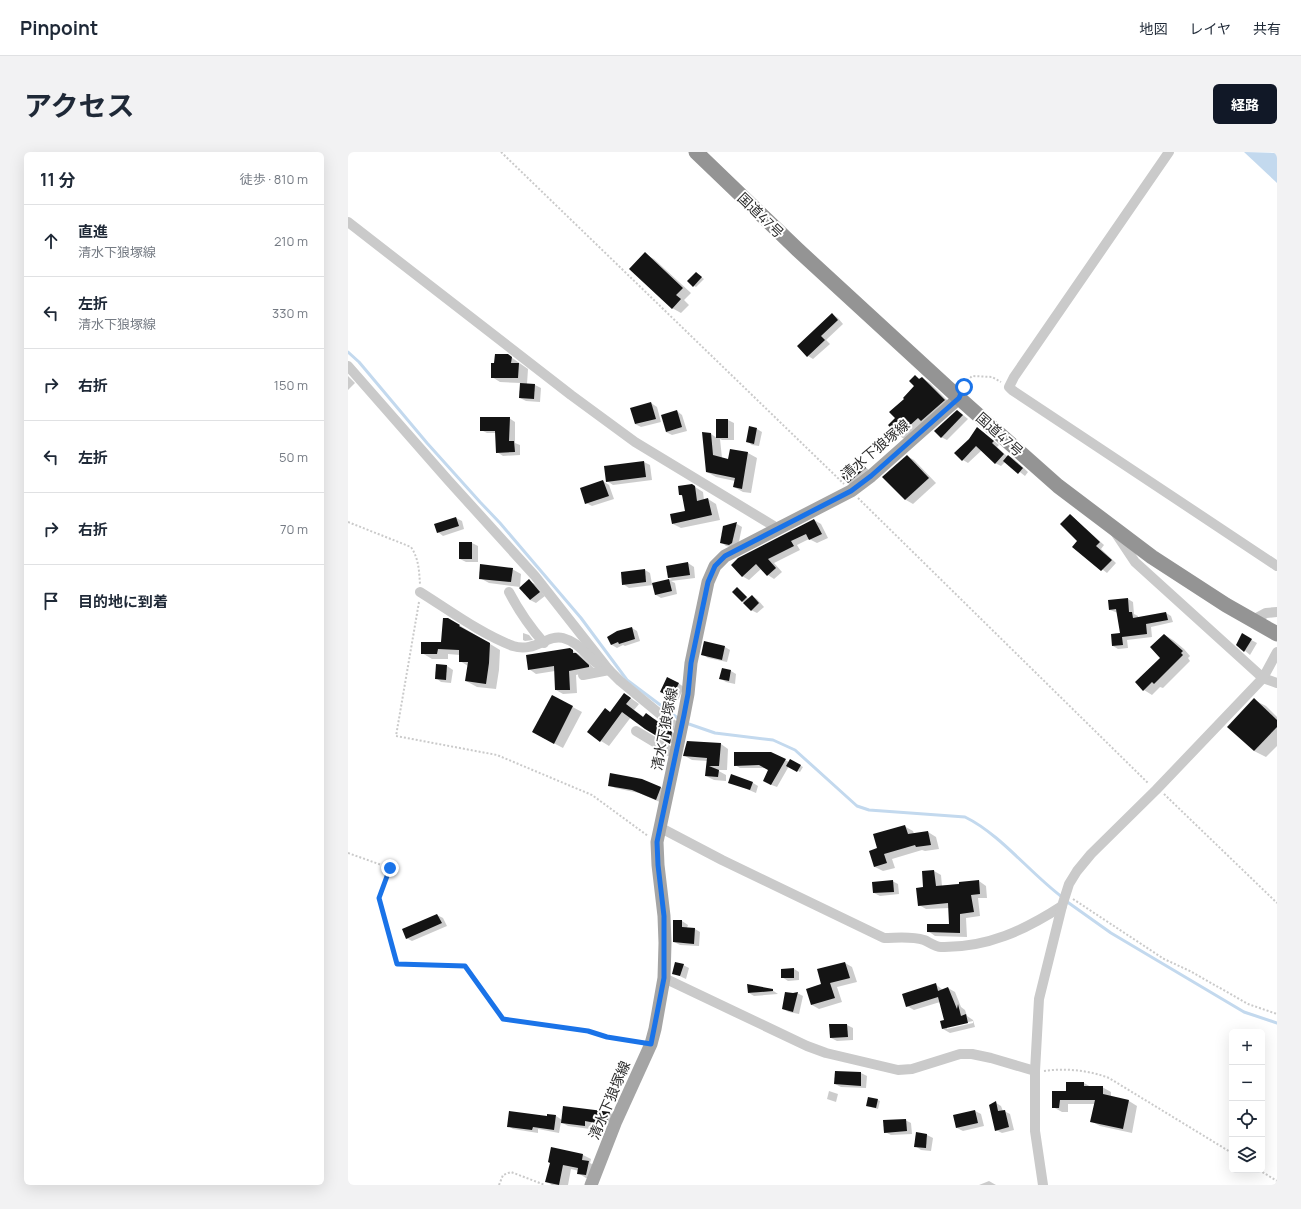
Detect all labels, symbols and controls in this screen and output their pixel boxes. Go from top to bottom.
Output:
text: Pinpoint [20,15,98,41]
text: 地図 [1139,19,1167,38]
text: レイヤ [1189,19,1231,38]
text: 共有 [1253,19,1281,38]
button: 経路 [1213,84,1277,124]
text: アクセス [24,86,135,124]
text: 11 分 [40,168,75,191]
text: 徒歩 · 810 m [240,170,308,188]
street label: 国道47号 [734,188,788,242]
text: 直進 [78,221,108,242]
icon: ahead [40,230,62,252]
text: 210 m [274,232,308,250]
text: 清水下狼塚線 [78,243,156,261]
text: 左折 [78,293,108,314]
icon: left [40,302,62,324]
text: 330 m [272,304,308,322]
text: 清水下狼塚線 [78,315,156,333]
icon: right [40,374,62,396]
text: 右折 [78,375,108,396]
text: 150 m [274,376,308,394]
route start [955,378,973,396]
street label: 国道47号 [972,408,1028,460]
street label: 清水下狼塚線 [837,415,913,483]
icon: left [40,446,62,468]
text: 左折 [78,447,108,468]
text: 50 m [279,448,308,466]
icon: right [40,518,62,540]
text: 右折 [78,519,108,540]
text: 70 m [280,520,308,538]
icon: arrive [40,590,62,612]
text: 目的地に到着 [78,591,168,612]
street label: 清水下狼塚線 [647,686,681,772]
route end [381,859,399,877]
map controls [1229,1029,1265,1173]
button: + [1229,1029,1265,1065]
street label: 清水下狼塚線 [584,1058,634,1142]
button: − [1229,1065,1265,1101]
button: locate [1229,1101,1265,1137]
button: layers [1229,1137,1265,1173]

